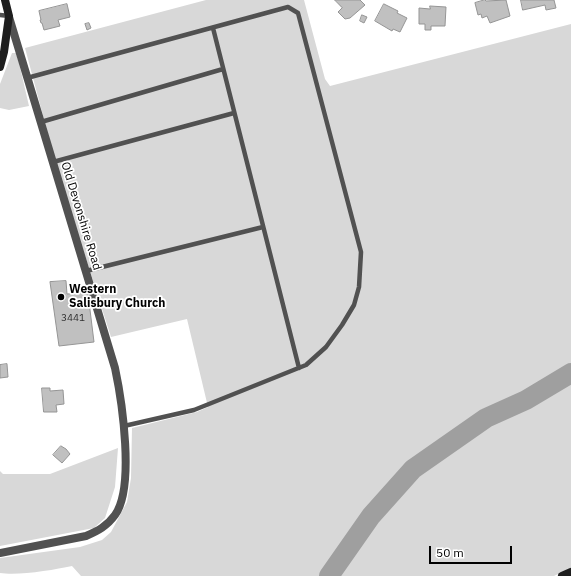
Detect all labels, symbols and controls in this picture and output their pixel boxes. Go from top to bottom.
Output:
street label: Old Devonshire Road [58,160,104,272]
place label: Western Salisbury Church [69,283,165,311]
marker: Western Salisbury Church [56,292,66,302]
house number: 3441 [61,312,85,324]
scale bar [431,538,514,564]
text: 50 m [436,545,464,560]

